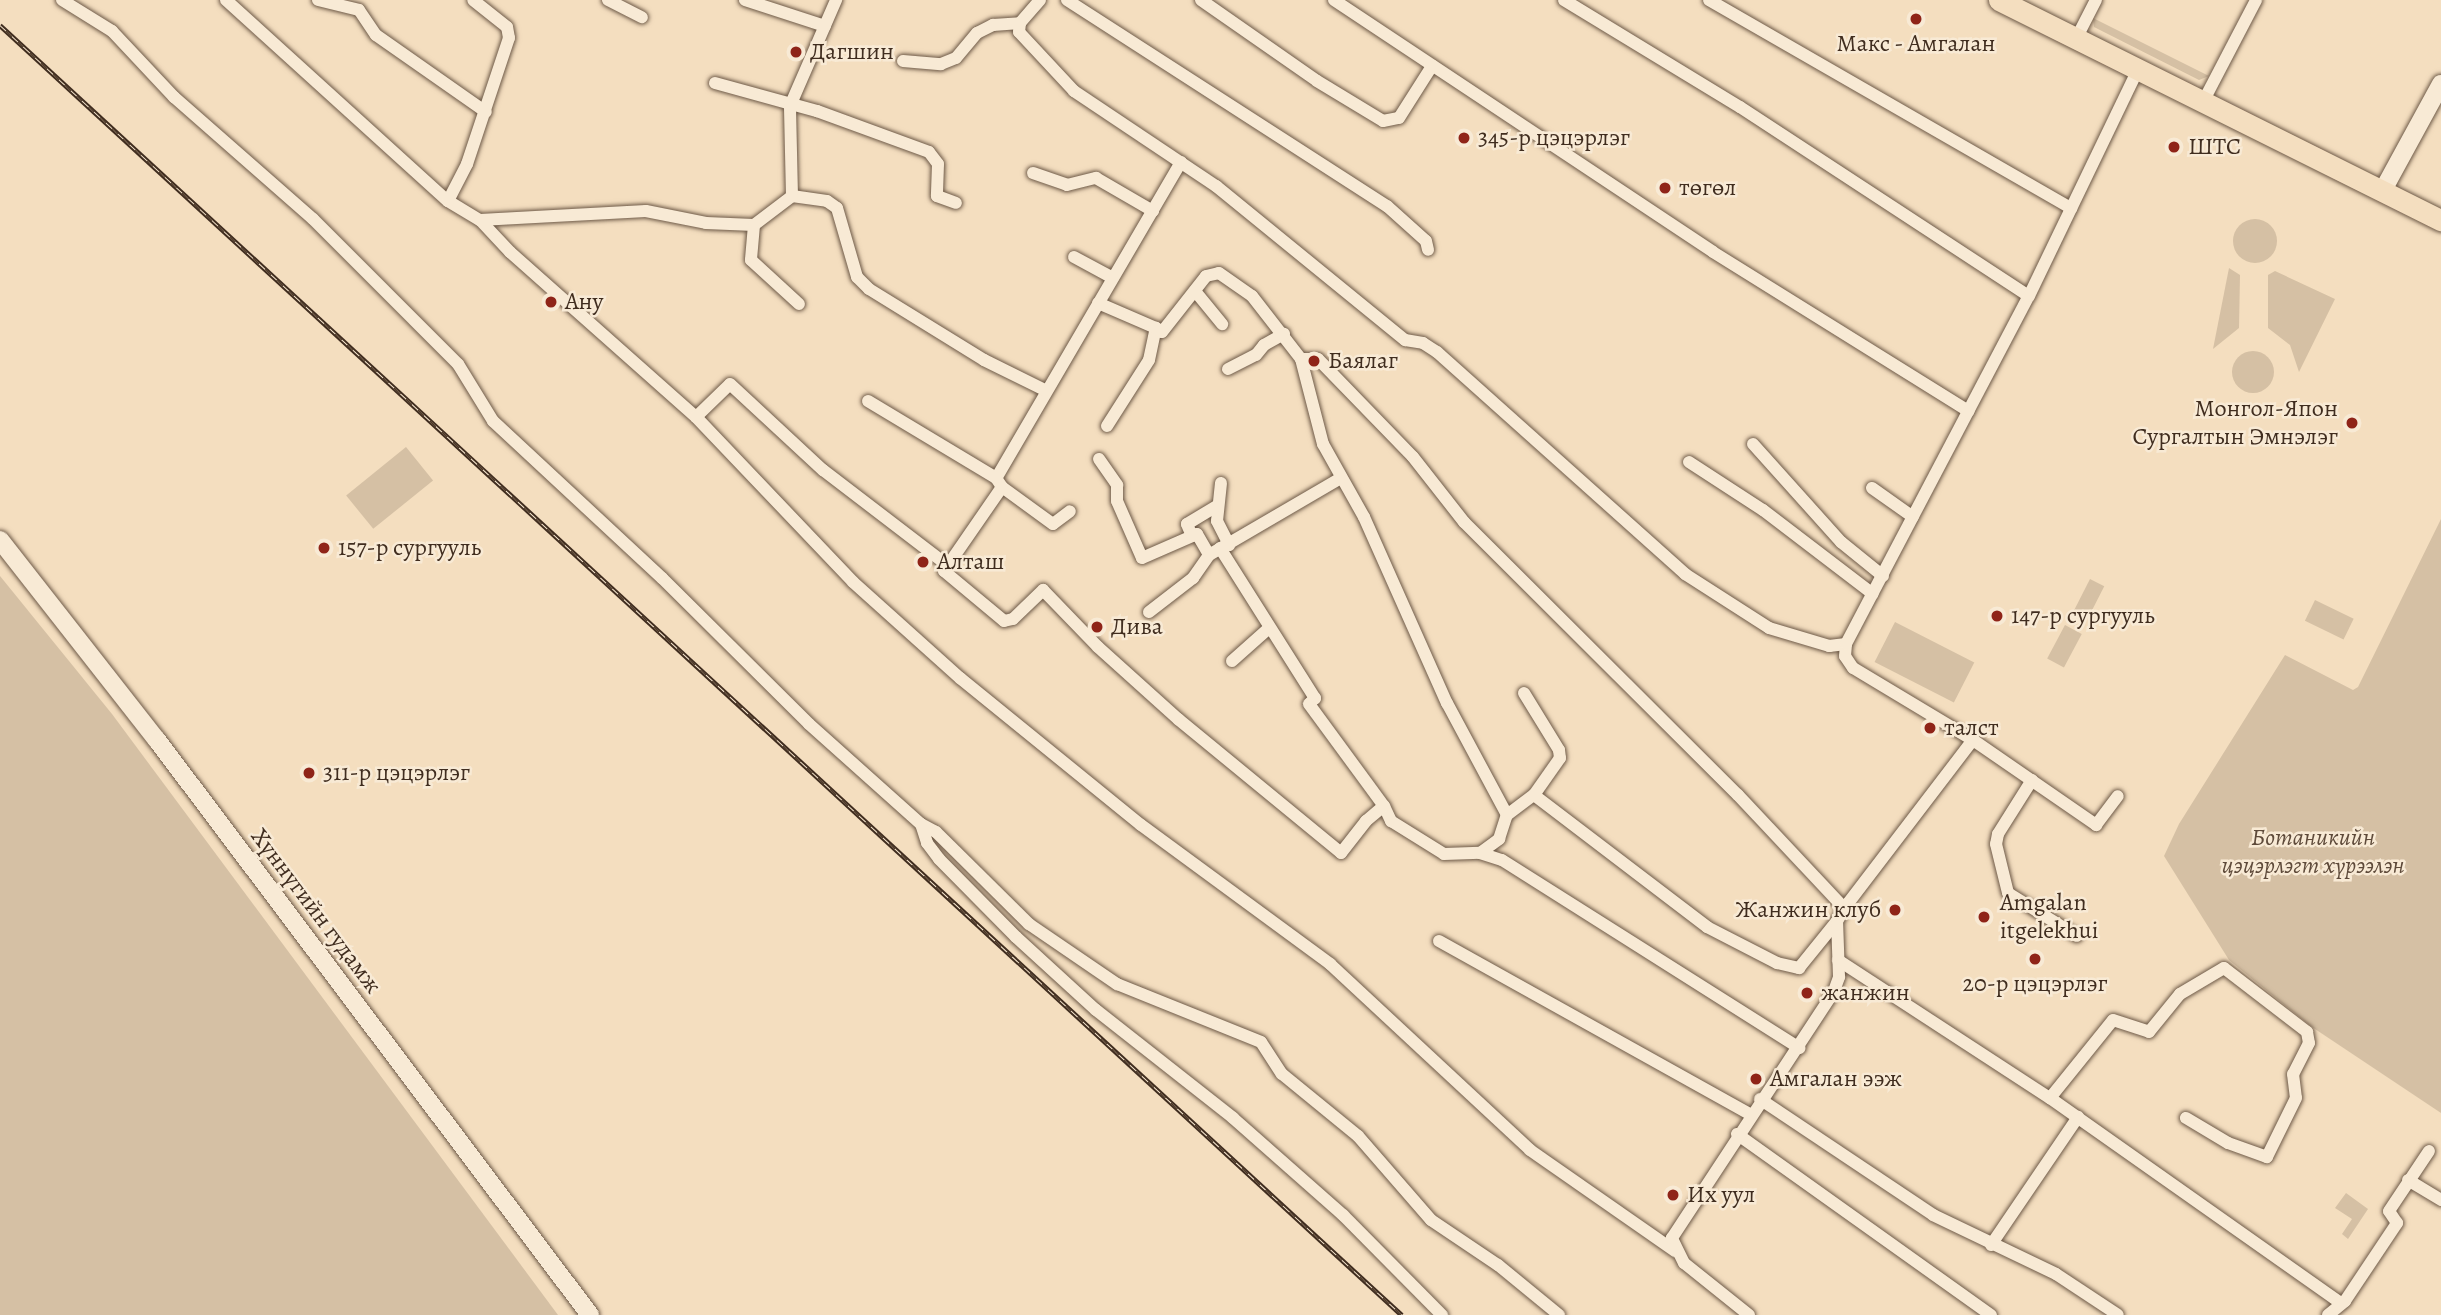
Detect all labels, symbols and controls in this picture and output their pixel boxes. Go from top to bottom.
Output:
marker: Макс - Амгалан [1908,11,1924,27]
place label: Макс - Амгалан [1836,30,1996,58]
place label: Дагшин [810,38,894,66]
marker: Дагшин [788,44,804,60]
place label: 345-р цэцэрлэг [1478,124,1630,152]
marker: 345-р цэцэрлэг [1456,130,1472,146]
place label: ШТС [2188,133,2241,161]
marker: ШТС [2166,139,2182,155]
place label: төгөл [1679,174,1736,202]
marker: төгөл [1657,180,1673,196]
place label: Ану [565,288,603,316]
marker: Ану [543,294,559,310]
place label: Баялаг [1328,347,1398,375]
marker: Баялаг [1306,353,1322,369]
place label: Монгол-Япон Сургалтын Эмнэлэг [2133,395,2338,451]
marker: Монгол-Япон Сургалтын Эмнэлэг [2344,415,2360,431]
place label: 157-р сургууль [338,534,481,562]
marker: 157-р сургууль [316,540,332,556]
place label: Алташ [937,548,1004,576]
marker: Алташ [915,554,931,570]
place label: 147-р сургууль [2011,602,2155,630]
marker: 147-р сургууль [1989,608,2005,624]
place label: Дива [1111,613,1163,641]
marker: Дива [1089,619,1105,635]
place label: талст [1944,714,1999,742]
marker: талст [1922,720,1938,736]
place label: 311-р цэцэрлэг [323,759,470,787]
marker: 311-р цэцэрлэг [301,765,317,781]
street label: Хүннүгийн гудамж [244,823,388,999]
park label: Ботаникийн цэцэрлэгт хүрээлэн [2221,824,2405,880]
place label: Amgalan itgelekhui [2000,889,2099,945]
place label: Жанжин клуб [1736,896,1881,924]
marker: Жанжин клуб [1887,902,1903,918]
marker: Amgalan itgelekhui [1974,907,1994,927]
marker: 20-р цэцэрлэг [2027,951,2043,967]
place label: 20-р цэцэрлэг [1963,970,2107,998]
place label: жанжин [1821,979,1910,1007]
marker: жанжин [1799,985,1815,1001]
place label: Амгалан ээж [1770,1065,1902,1093]
marker: Амгалан ээж [1748,1071,1764,1087]
place label: Их уул [1687,1181,1755,1209]
marker: Их уул [1665,1187,1681,1203]

